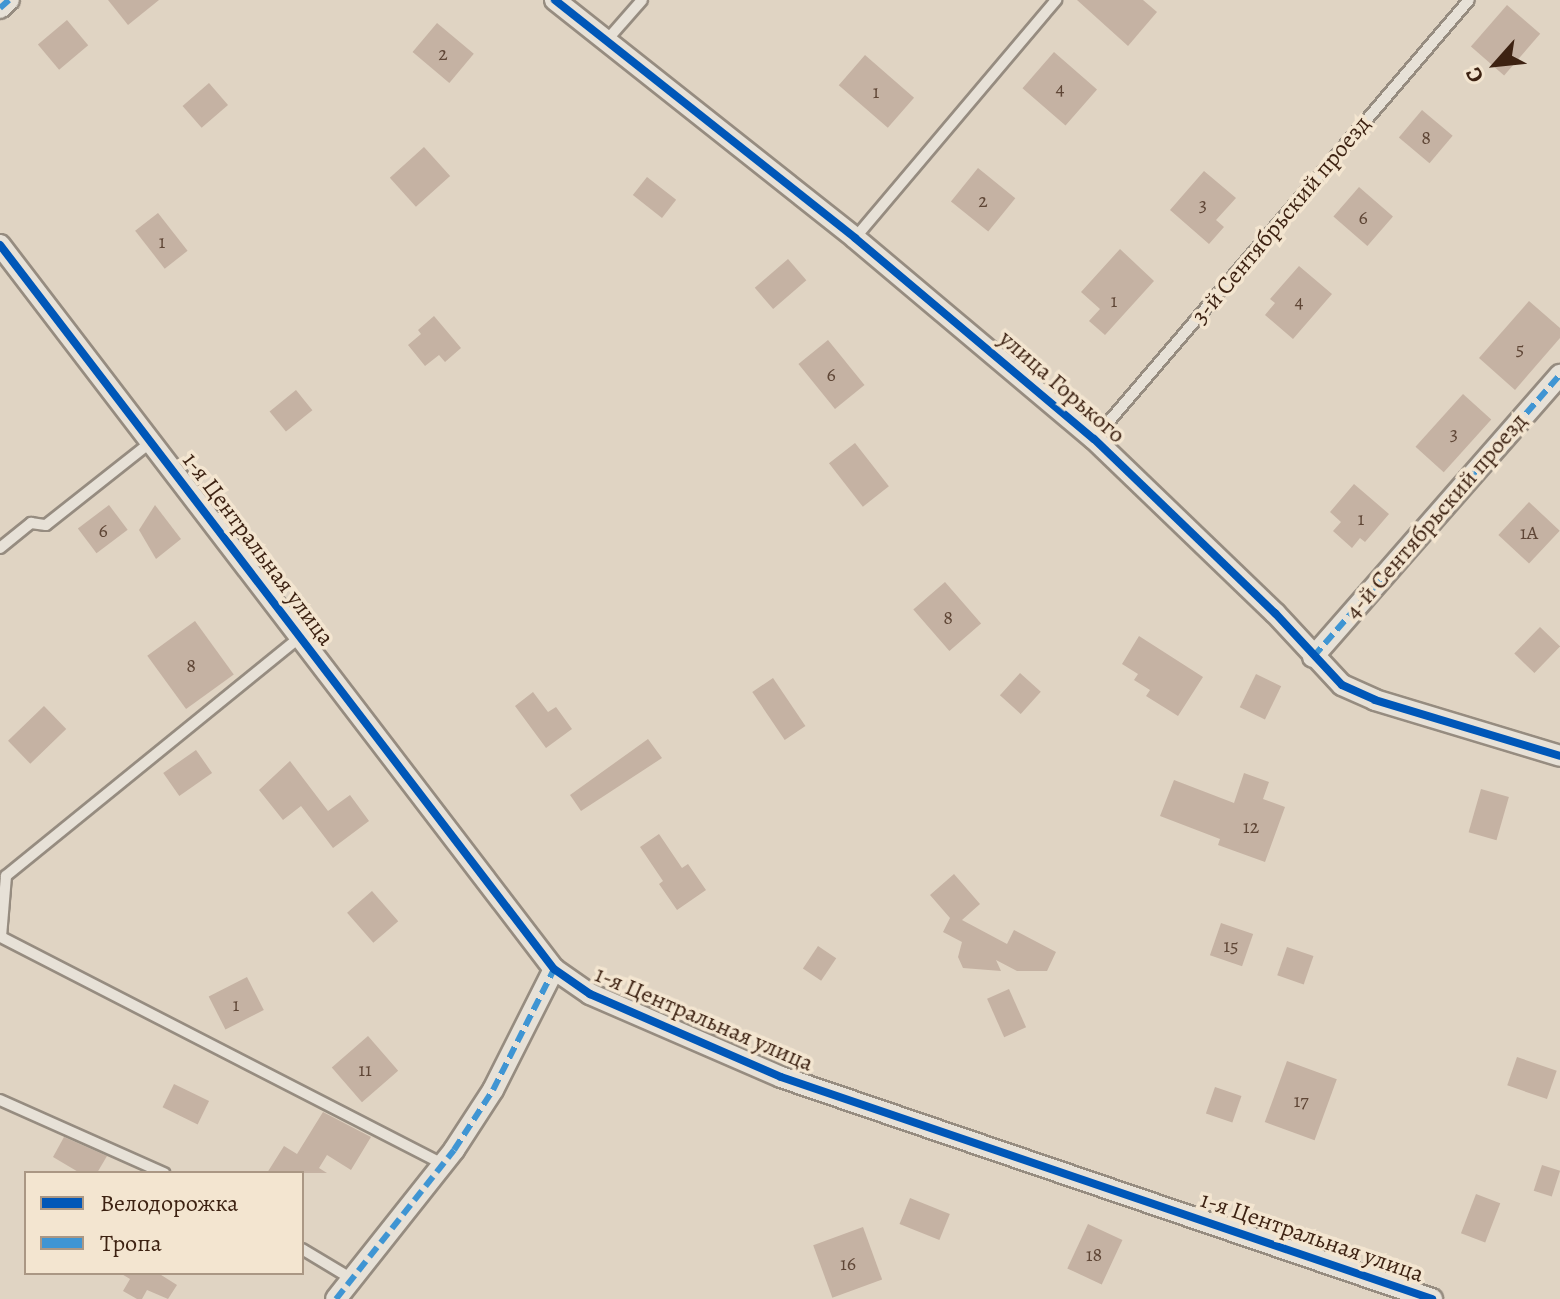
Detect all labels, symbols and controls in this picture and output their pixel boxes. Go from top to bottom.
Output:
north arrow [1456,24,1536,104]
house number: 2 [438,41,448,65]
text: С [1458,62,1491,88]
house number: 4 [1055,76,1065,100]
house number: 1 [873,79,879,103]
street label: 3-й Сентябрьский проезд [1186,110,1376,330]
house number: 8 [1421,125,1431,149]
house number: 2 [978,188,988,212]
house number: 3 [1199,192,1207,216]
house number: 6 [1358,205,1368,229]
house number: 1 [159,229,165,253]
house number: 1 [1111,288,1117,312]
house number: 4 [1294,289,1304,313]
street label: улица Горького [993,324,1131,450]
house number: 5 [1516,336,1524,360]
house number: 6 [826,362,836,386]
street label: 4-й Сентябрьский проезд [1339,407,1533,625]
house number: 3 [1450,421,1458,445]
street label: 1-я Центральная улица [176,447,340,651]
house number: 1 [1358,506,1364,530]
house number: 6 [98,518,108,542]
house number: 1А [1520,520,1538,544]
house number: 8 [943,605,953,629]
house number: 8 [186,653,196,677]
house number: 12 [1243,814,1259,838]
house number: 15 [1223,933,1239,957]
street label: 1-я Центральная улица [590,960,818,1078]
house number: 1 [233,992,239,1016]
house number: 11 [358,1057,372,1081]
house number: 17 [1293,1088,1309,1112]
legend [24,1171,304,1275]
street label: 1-я Центральная улица [1196,1185,1428,1289]
text: Велодорожка [100,1187,238,1219]
text: Тропа [100,1227,162,1259]
house number: 18 [1086,1242,1102,1266]
house number: 16 [840,1251,856,1275]

